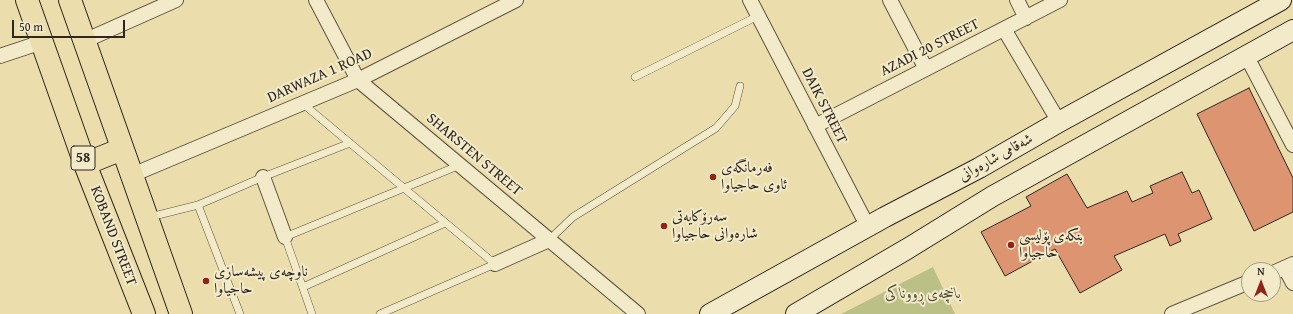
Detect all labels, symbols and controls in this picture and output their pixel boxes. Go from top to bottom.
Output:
scale bar [14,12,127,38]
street label: AZADI 20 STREET [877,15,983,81]
text: 50 m [19,18,43,35]
street label: DARWAZA 1 ROAD [265,45,375,107]
street label: DAIK STREET [797,65,851,147]
street label: SHARSTEN STREET [422,110,526,200]
street label: شەقامی شارەوانی [956,130,1036,186]
road number: 58 [71,146,95,170]
place label: فەرمانگەی ئاوی حاجیاوا [721,159,787,194]
marker: فەرمانگەی ئاوی حاجیاوا [708,172,718,182]
street label: KOBAND STREET [86,184,140,288]
place label: سەرۆکایەتی شارەوانی حاجیاوا [672,208,758,243]
marker: سەرۆکایەتی شارەوانی حاجیاوا [659,221,669,231]
place label: بنکەی پۆلیسی حاجیاوا [1019,227,1083,262]
marker: بنکەی پۆلیسی حاجیاوا [1006,240,1016,250]
north arrow [1241,262,1281,302]
place label: ناوچەی پیشەسازی حاجیاوا [214,263,308,298]
text: N [1257,263,1265,279]
marker: ناوچەی پیشەسازی حاجیاوا [201,276,211,286]
park label: باخچەی ڕووناکی [885,285,961,303]

